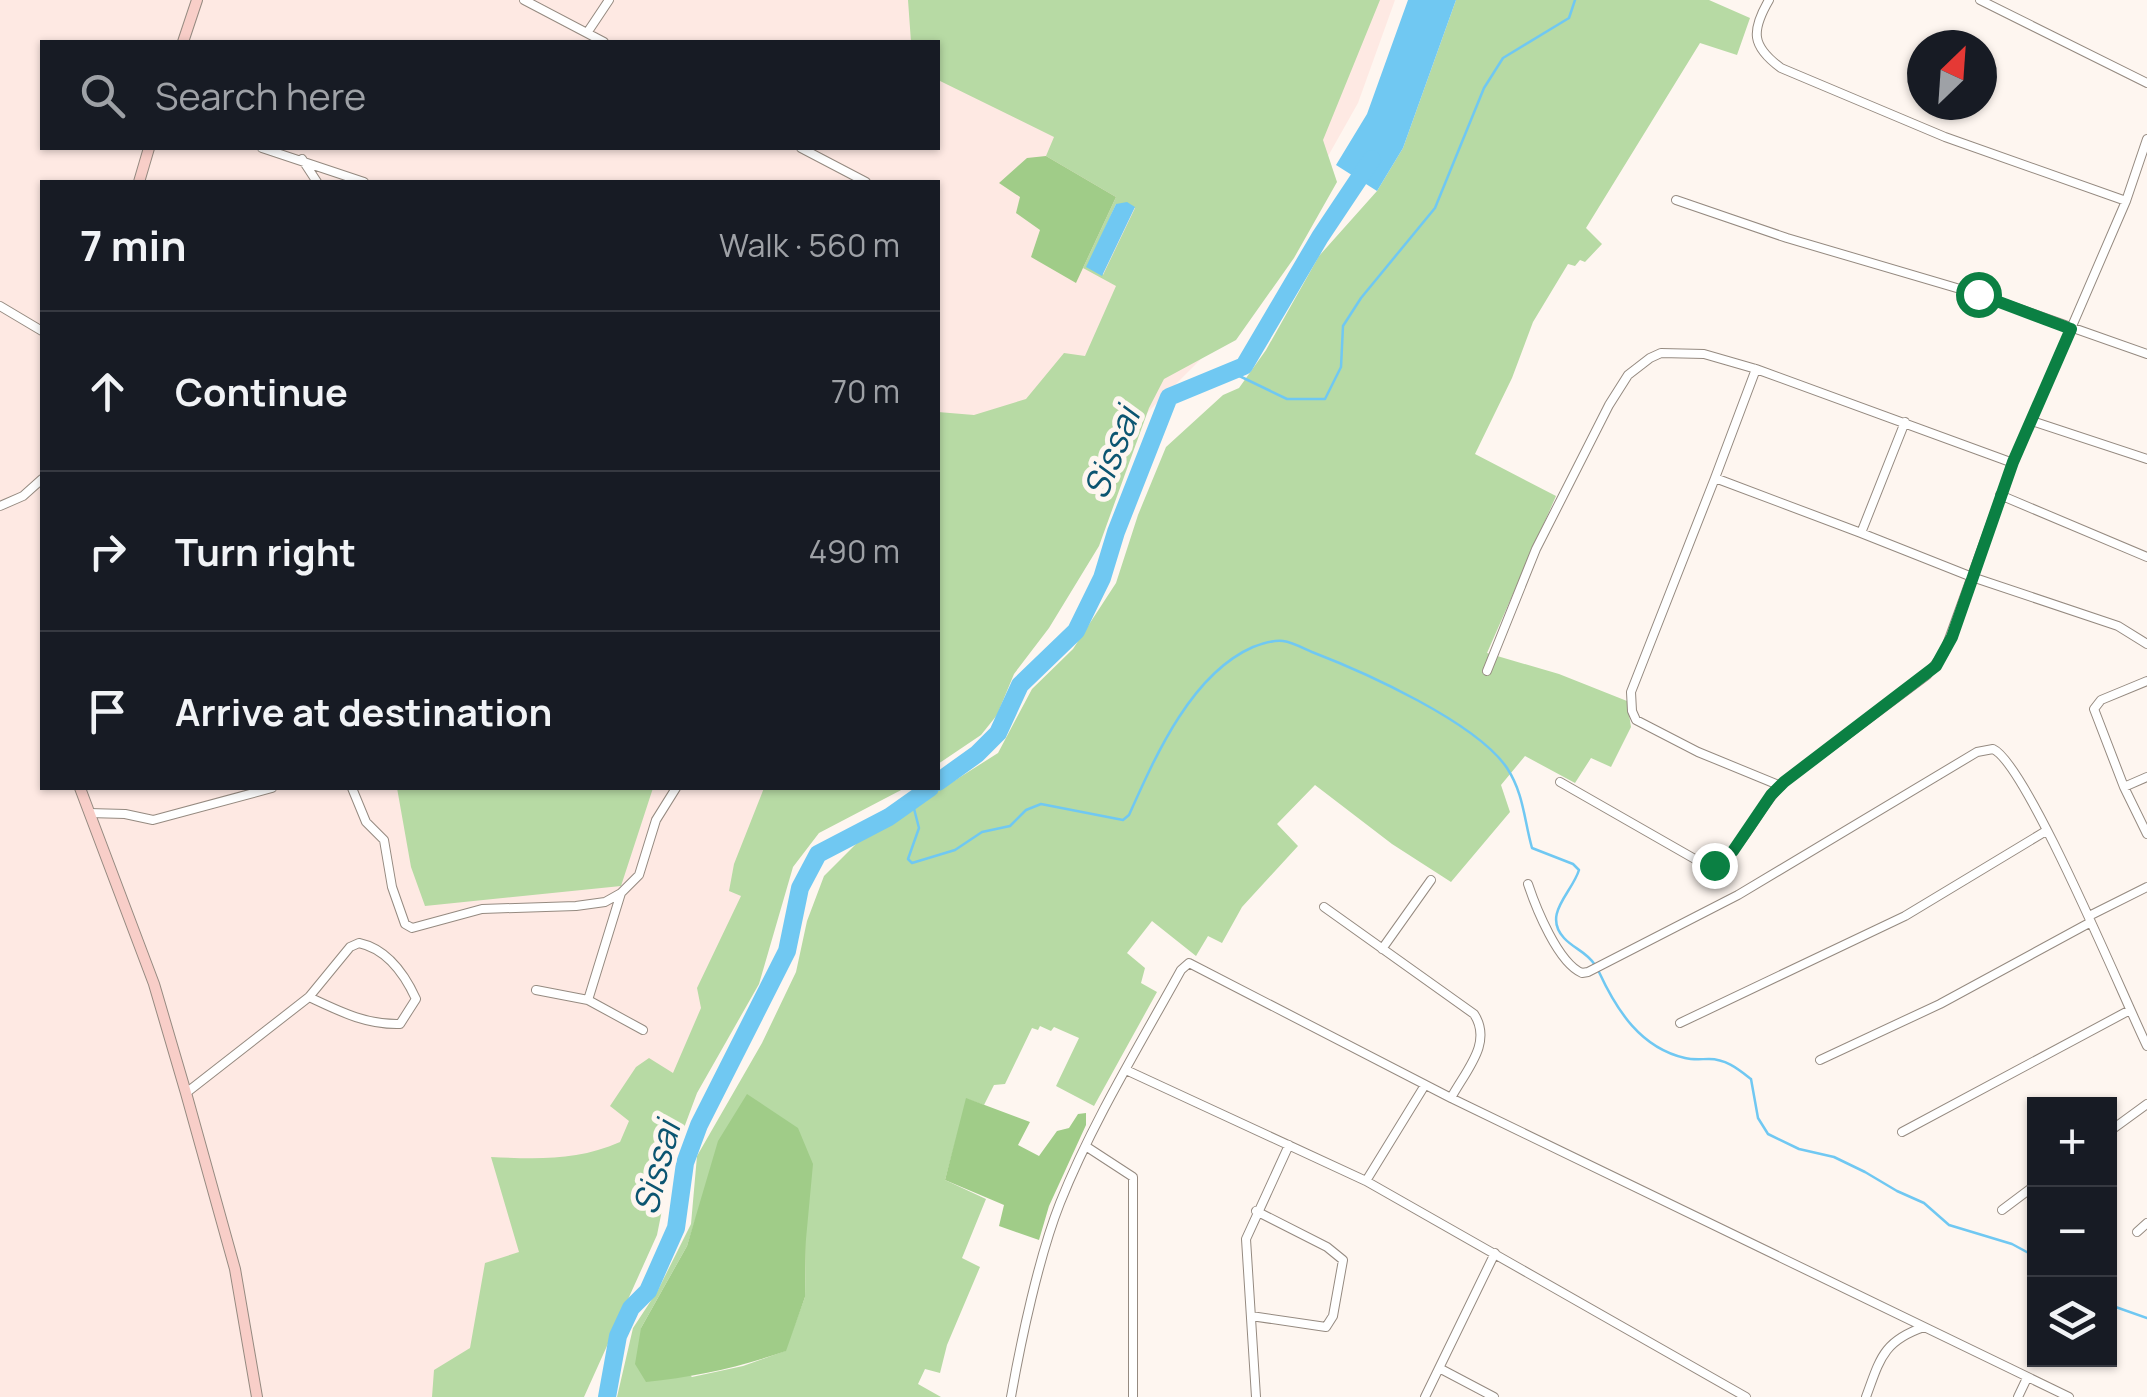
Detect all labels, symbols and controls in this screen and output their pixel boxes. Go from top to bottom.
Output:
north arrow [1907,30,1997,120]
search box [40,40,940,150]
icon: search [75,68,130,123]
text: Search here [155,69,366,121]
text: 7 min [80,216,187,274]
text: Walk · 560 m [719,223,900,267]
route start [1956,272,2002,318]
icon: ahead [80,364,135,419]
text: Continue [175,365,348,417]
text: 70 m [831,369,900,413]
water label: Sissai [1071,396,1152,505]
icon: right [80,524,135,579]
text: Turn right [175,525,356,577]
text: 490 m [809,529,900,573]
icon: arrive [80,684,135,739]
text: Arrive at destination [175,685,552,737]
route end [1692,843,1738,889]
map controls [2027,1097,2117,1367]
button: + [2027,1097,2117,1187]
water label: Sissai [621,1112,692,1219]
button: − [2027,1187,2117,1277]
button: layers [2027,1277,2117,1367]

